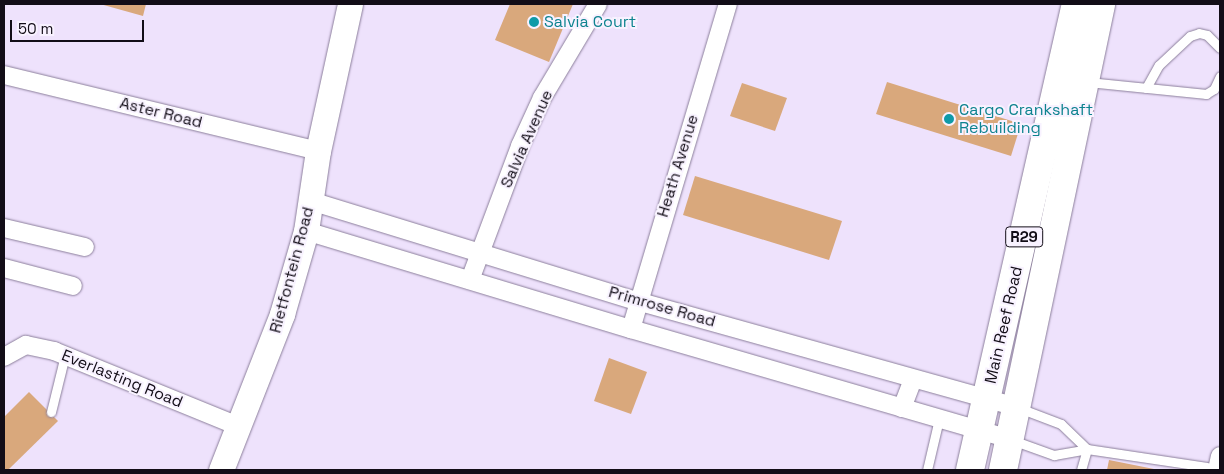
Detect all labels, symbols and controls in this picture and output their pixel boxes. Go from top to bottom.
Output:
scale bar [12,10,146,42]
place label: Salvia Court [544,12,636,32]
marker: Salvia Court [528,16,540,28]
text: 50 m [18,19,53,38]
street label: Salvia Avenue [497,87,557,191]
street label: Aster Road [118,93,204,133]
place label: Cargo Crankshaft Rebuilding [959,100,1093,138]
street label: Heath Avenue [653,112,703,220]
marker: Cargo Crankshaft Rebuilding [943,113,955,125]
street label: Rietfontein Road [266,205,318,335]
road number: R29 [1004,224,1044,250]
street label: Main Reef Road [981,264,1027,386]
street label: Primrose Road [606,283,718,331]
street label: Everlasting Road [59,346,185,412]

